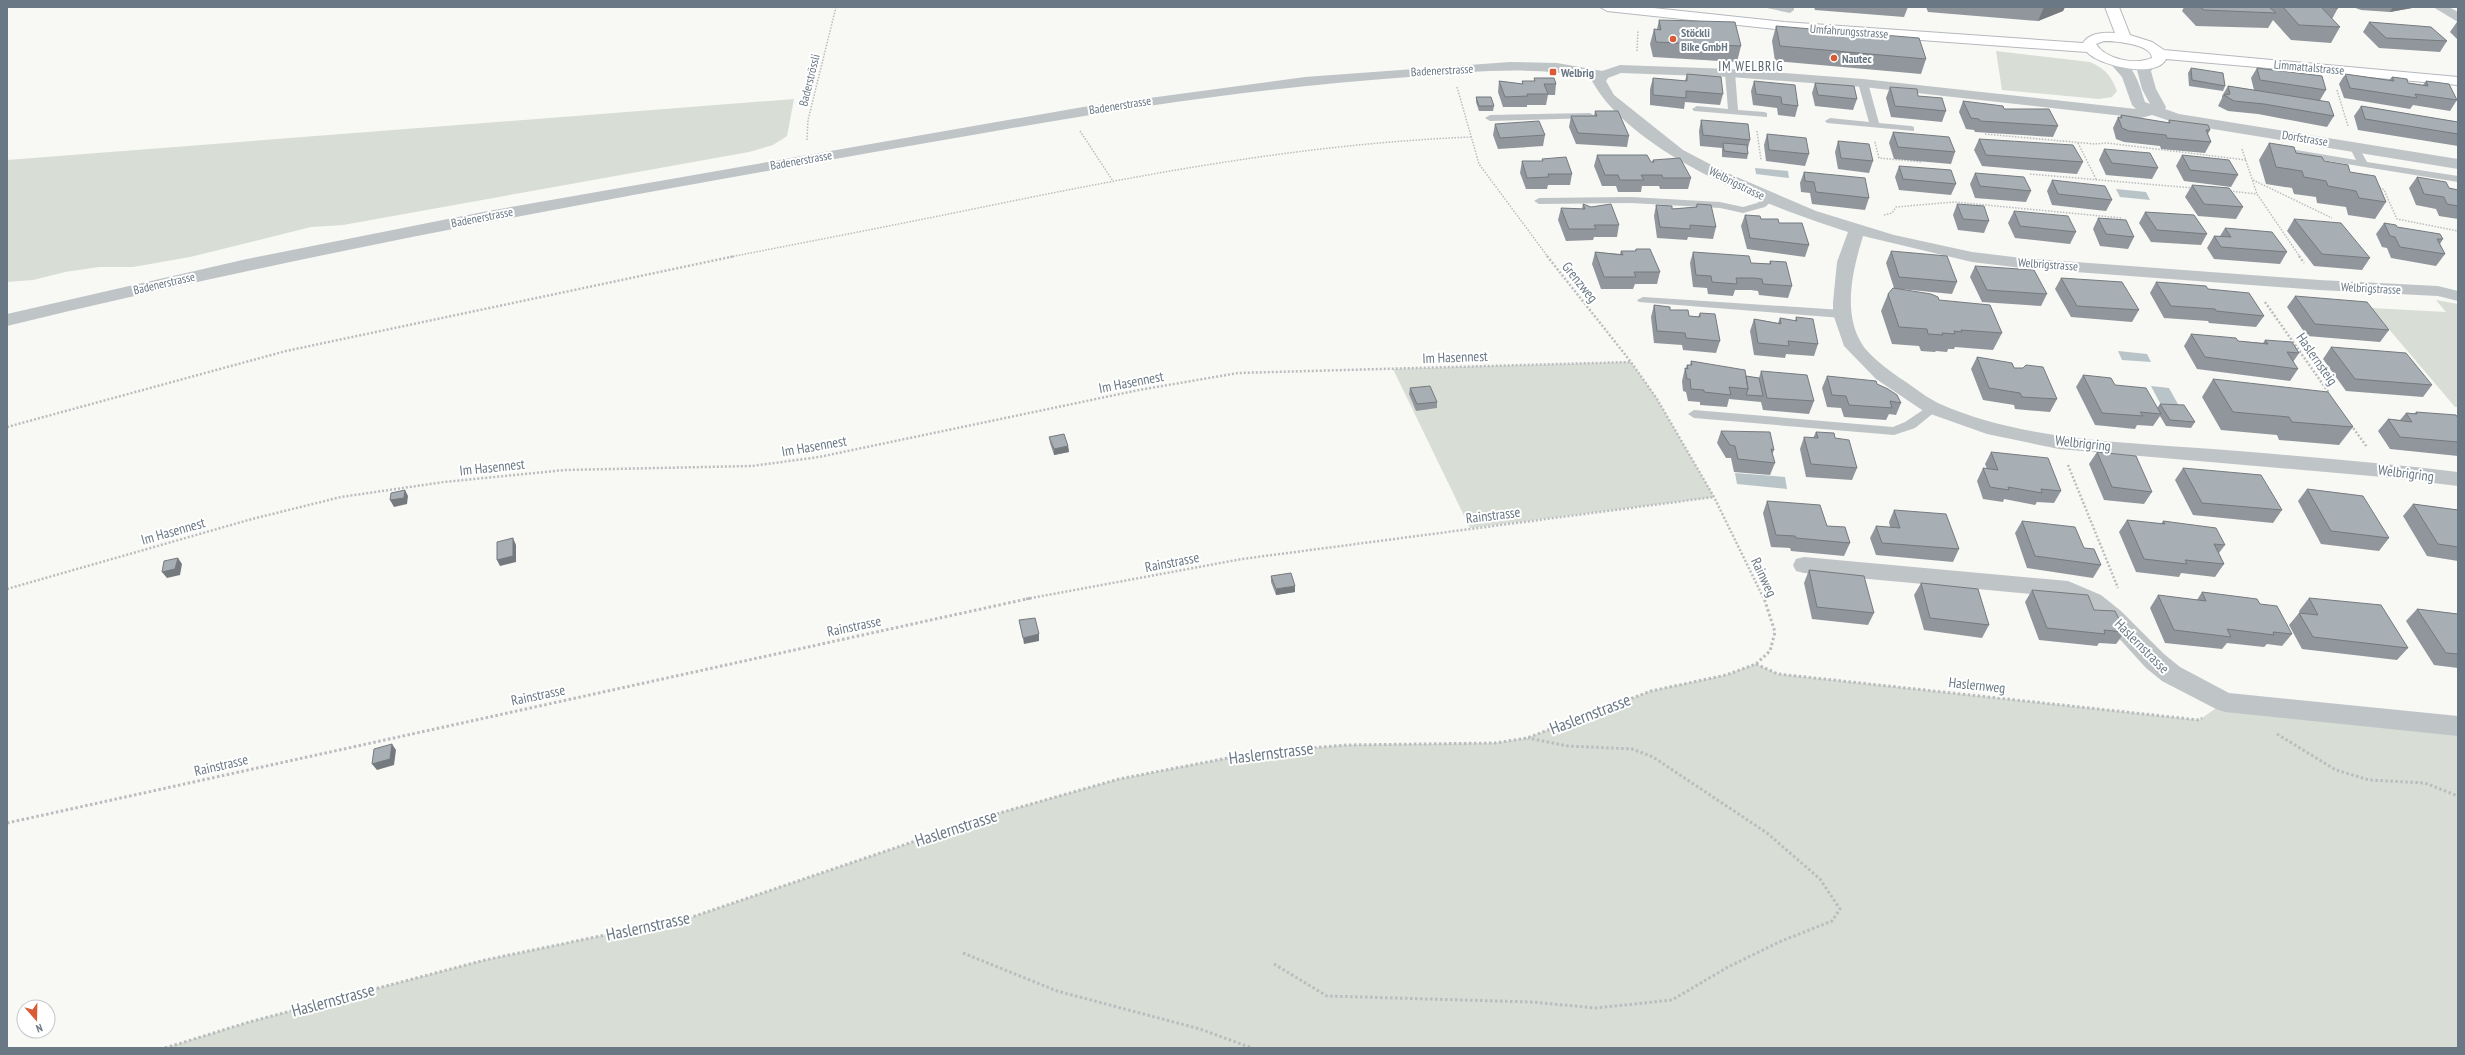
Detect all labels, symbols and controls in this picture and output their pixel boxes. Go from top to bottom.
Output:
street label: Umfahrungsstrasse [1809,21,1889,41]
place label: Stöckli Bike GmbH [1681,25,1728,54]
marker: Stöckli Bike GmbH [1668,34,1678,44]
place label: Nautec [1842,51,1872,66]
street label: Baderströssli [795,52,823,108]
marker: Nautec [1829,53,1839,63]
street label: Limmattalstrasse [2273,56,2345,78]
district label: IM WELBRIG [1718,58,1784,75]
street label: Badenerstrasse [1410,61,1474,79]
place label: Welbrig [1560,65,1594,80]
marker: Welbrig [1548,67,1558,77]
street label: Badenerstrasse [1088,93,1152,117]
street label: Dorfstrasse [2281,127,2329,149]
street label: Badenerstrasse [769,147,833,173]
street label: Welbrigstrasse [1707,163,1767,203]
street label: Badenerstrasse [450,204,514,230]
street label: Welbrigstrasse [2017,254,2079,274]
street label: Grenzweg [1558,258,1602,306]
street label: Badenerstrasse [132,269,196,297]
street label: Welbrigstrasse [2341,279,2401,297]
street label: Haslernsteig [2292,329,2342,389]
street label: Im Hasennest [1422,347,1488,367]
street label: Im Hasennest [1097,367,1165,397]
street label: Im Hasennest [780,431,848,461]
street label: Welbrigring [2054,431,2112,455]
street label: Im Hasennest [458,455,526,479]
street label: Welbrigring [2377,461,2435,485]
street label: Rainstrasse [1465,503,1521,527]
street label: Im Hasennest [139,513,207,549]
street label: Rainstrasse [1143,548,1201,576]
street label: Rainweg [1747,554,1781,600]
street label: Rainstrasse [825,611,883,640]
street label: Haslernstrasse [2111,615,2173,677]
street label: Haslernweg [1948,673,2006,697]
street label: Rainstrasse [509,680,567,709]
street label: Haslernstrasse [1546,688,1634,740]
street label: Haslernstrasse [1227,737,1315,769]
street label: Rainstrasse [192,750,250,780]
street label: Haslernstrasse [912,804,1000,852]
street label: Haslernstrasse [604,906,692,946]
street label: Haslernstrasse [289,978,377,1022]
north arrow [16,999,56,1039]
text: N [34,1021,45,1036]

